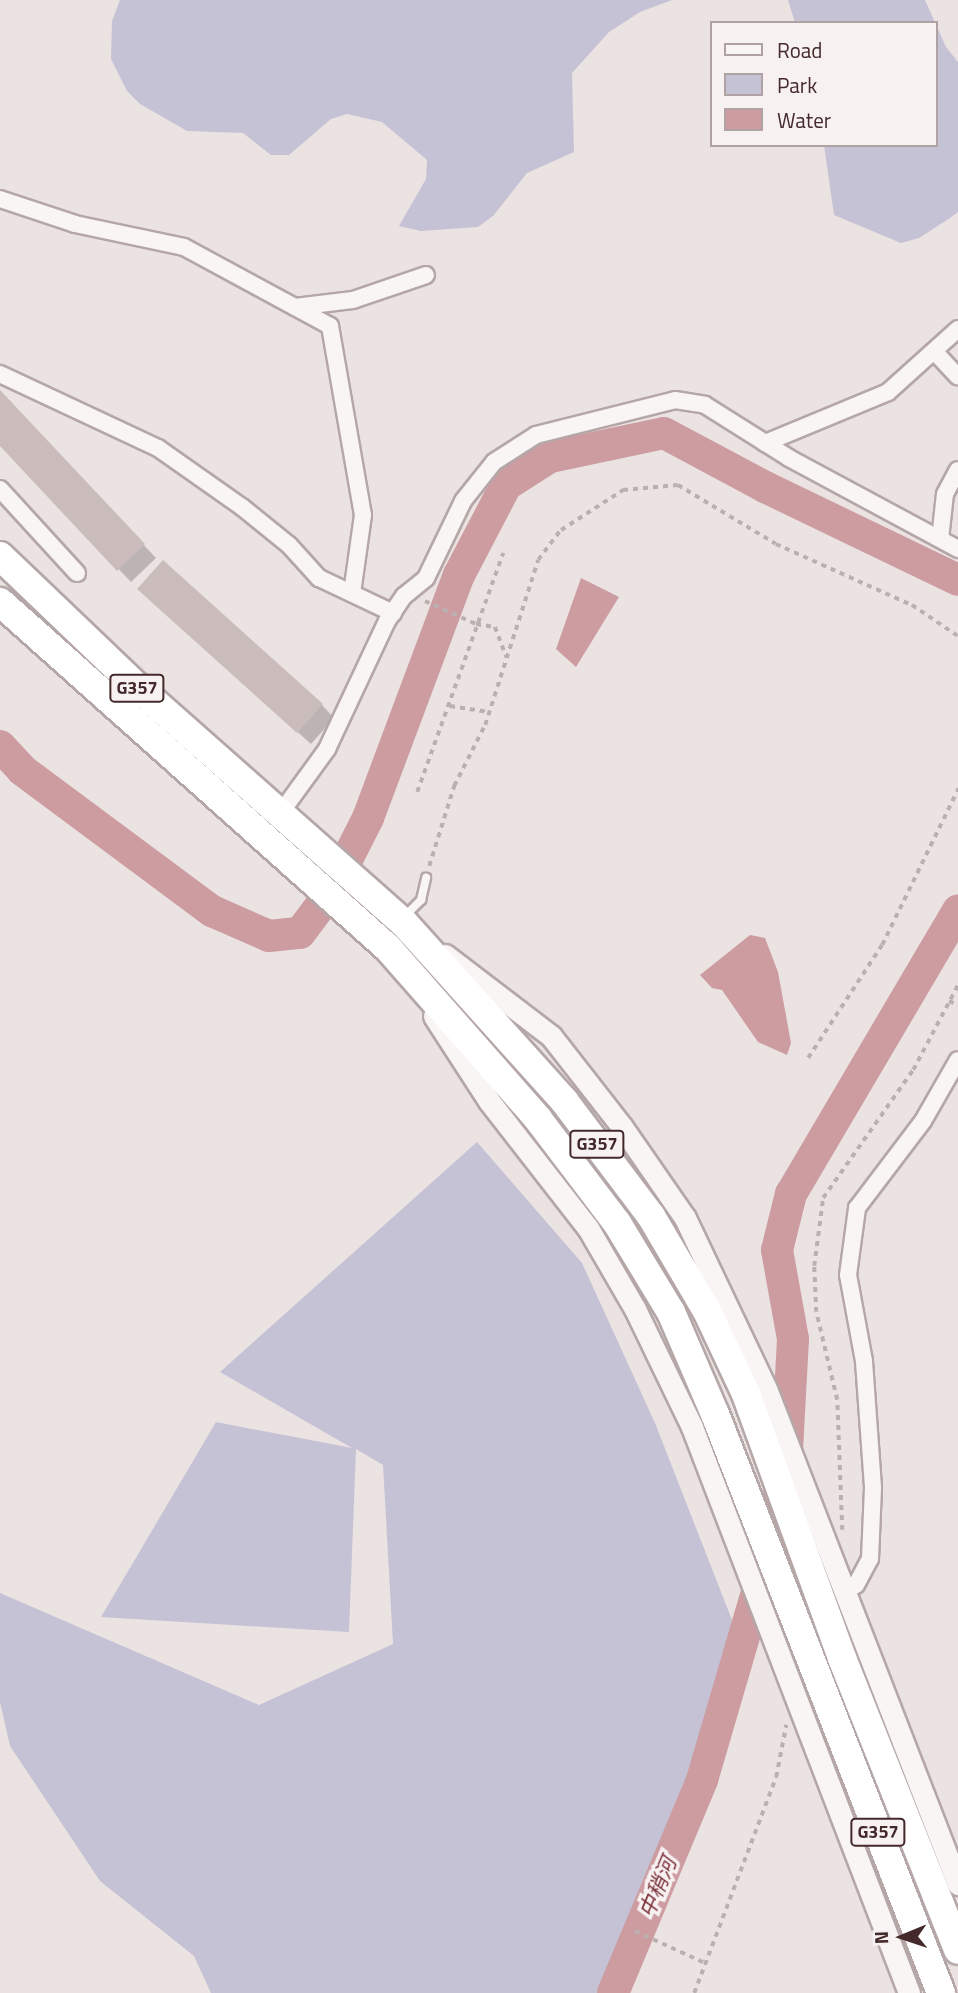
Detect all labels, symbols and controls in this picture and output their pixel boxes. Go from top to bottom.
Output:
legend [710,21,937,147]
text: Road [777,34,822,66]
text: Park [777,69,817,101]
text: Water [777,104,831,136]
road number: G357 [109,674,165,702]
road number: G357 [569,1129,625,1158]
road number: G357 [850,1818,906,1846]
water label: 中稍河 [633,1853,681,1921]
north arrow [867,1902,937,1972]
text: N [866,1931,895,1945]

